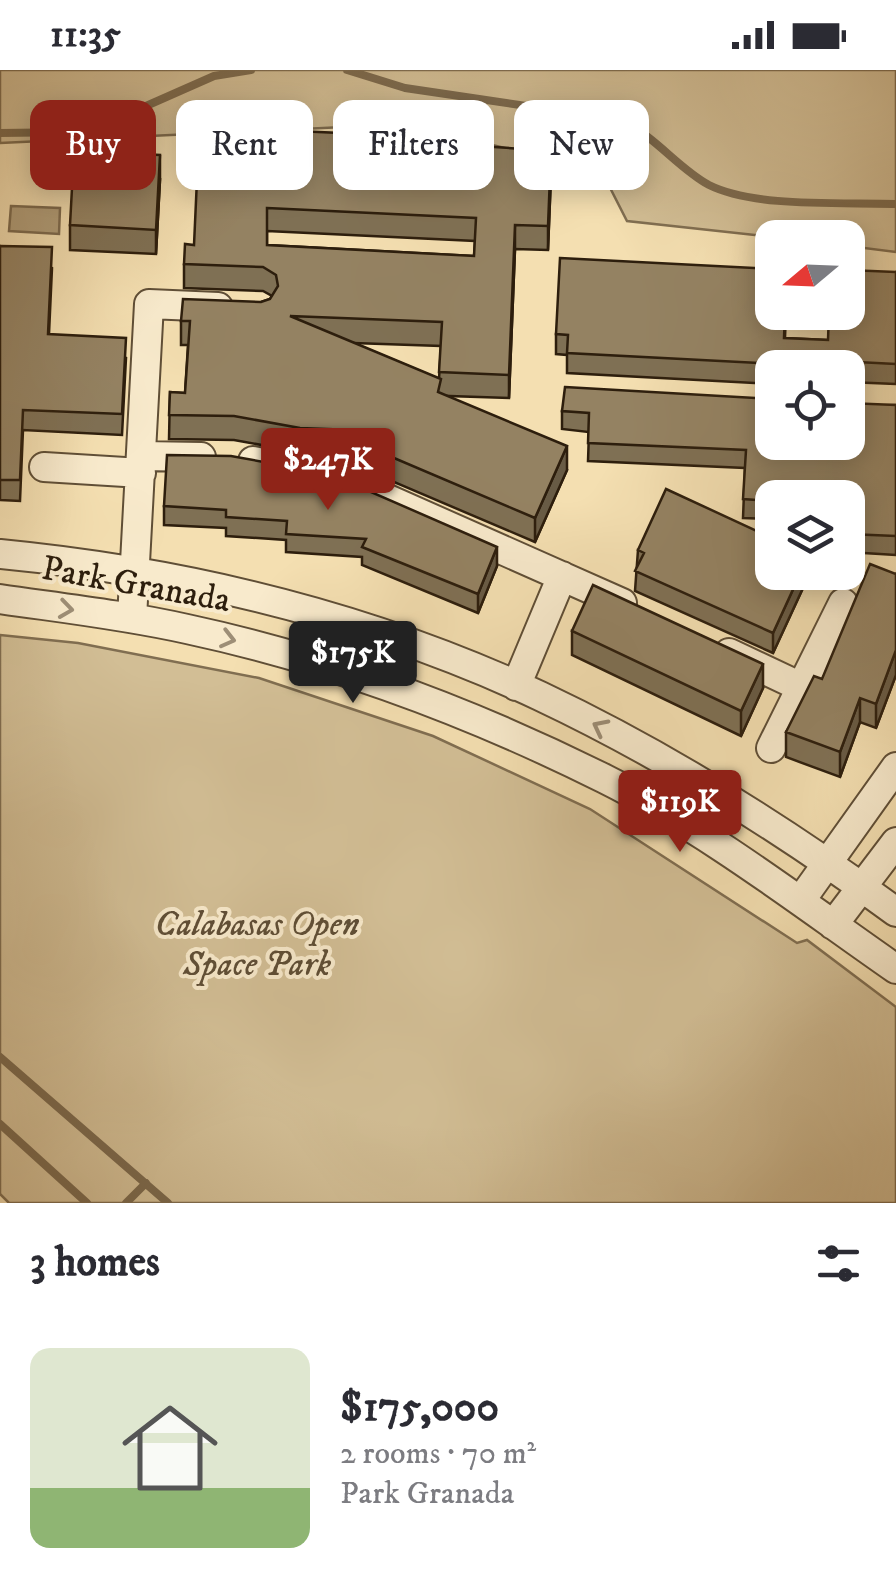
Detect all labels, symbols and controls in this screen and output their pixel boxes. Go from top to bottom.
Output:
text: 11:35 [50,11,121,59]
chip: Buy [30,100,156,190]
chip: Rent [176,100,313,190]
chip: Filters [333,100,494,190]
chip: New [514,100,649,190]
north arrow [755,220,865,330]
map controls [755,220,865,590]
button: locate [755,350,865,460]
pin: $247K [258,428,398,513]
text: $247K [283,440,373,480]
button: layers [755,480,865,590]
street label: Park Granada [38,547,234,623]
one-way arrow [58,597,75,618]
pin: $175K [283,621,423,706]
one-way arrow [219,627,236,648]
text: $175K [311,633,395,673]
one-way arrow [592,720,610,739]
pin: $119K [610,770,750,855]
text: $119K [640,782,720,822]
park label: Calabasas Open Space Park [155,903,360,987]
icon: filters [811,1236,866,1291]
text: 3 homes [30,1237,160,1289]
text: $175,000 [340,1382,499,1434]
icon: home [110,1388,230,1508]
text: 2 rooms · 70 m² [340,1434,536,1474]
text: Park Granada [340,1474,514,1514]

